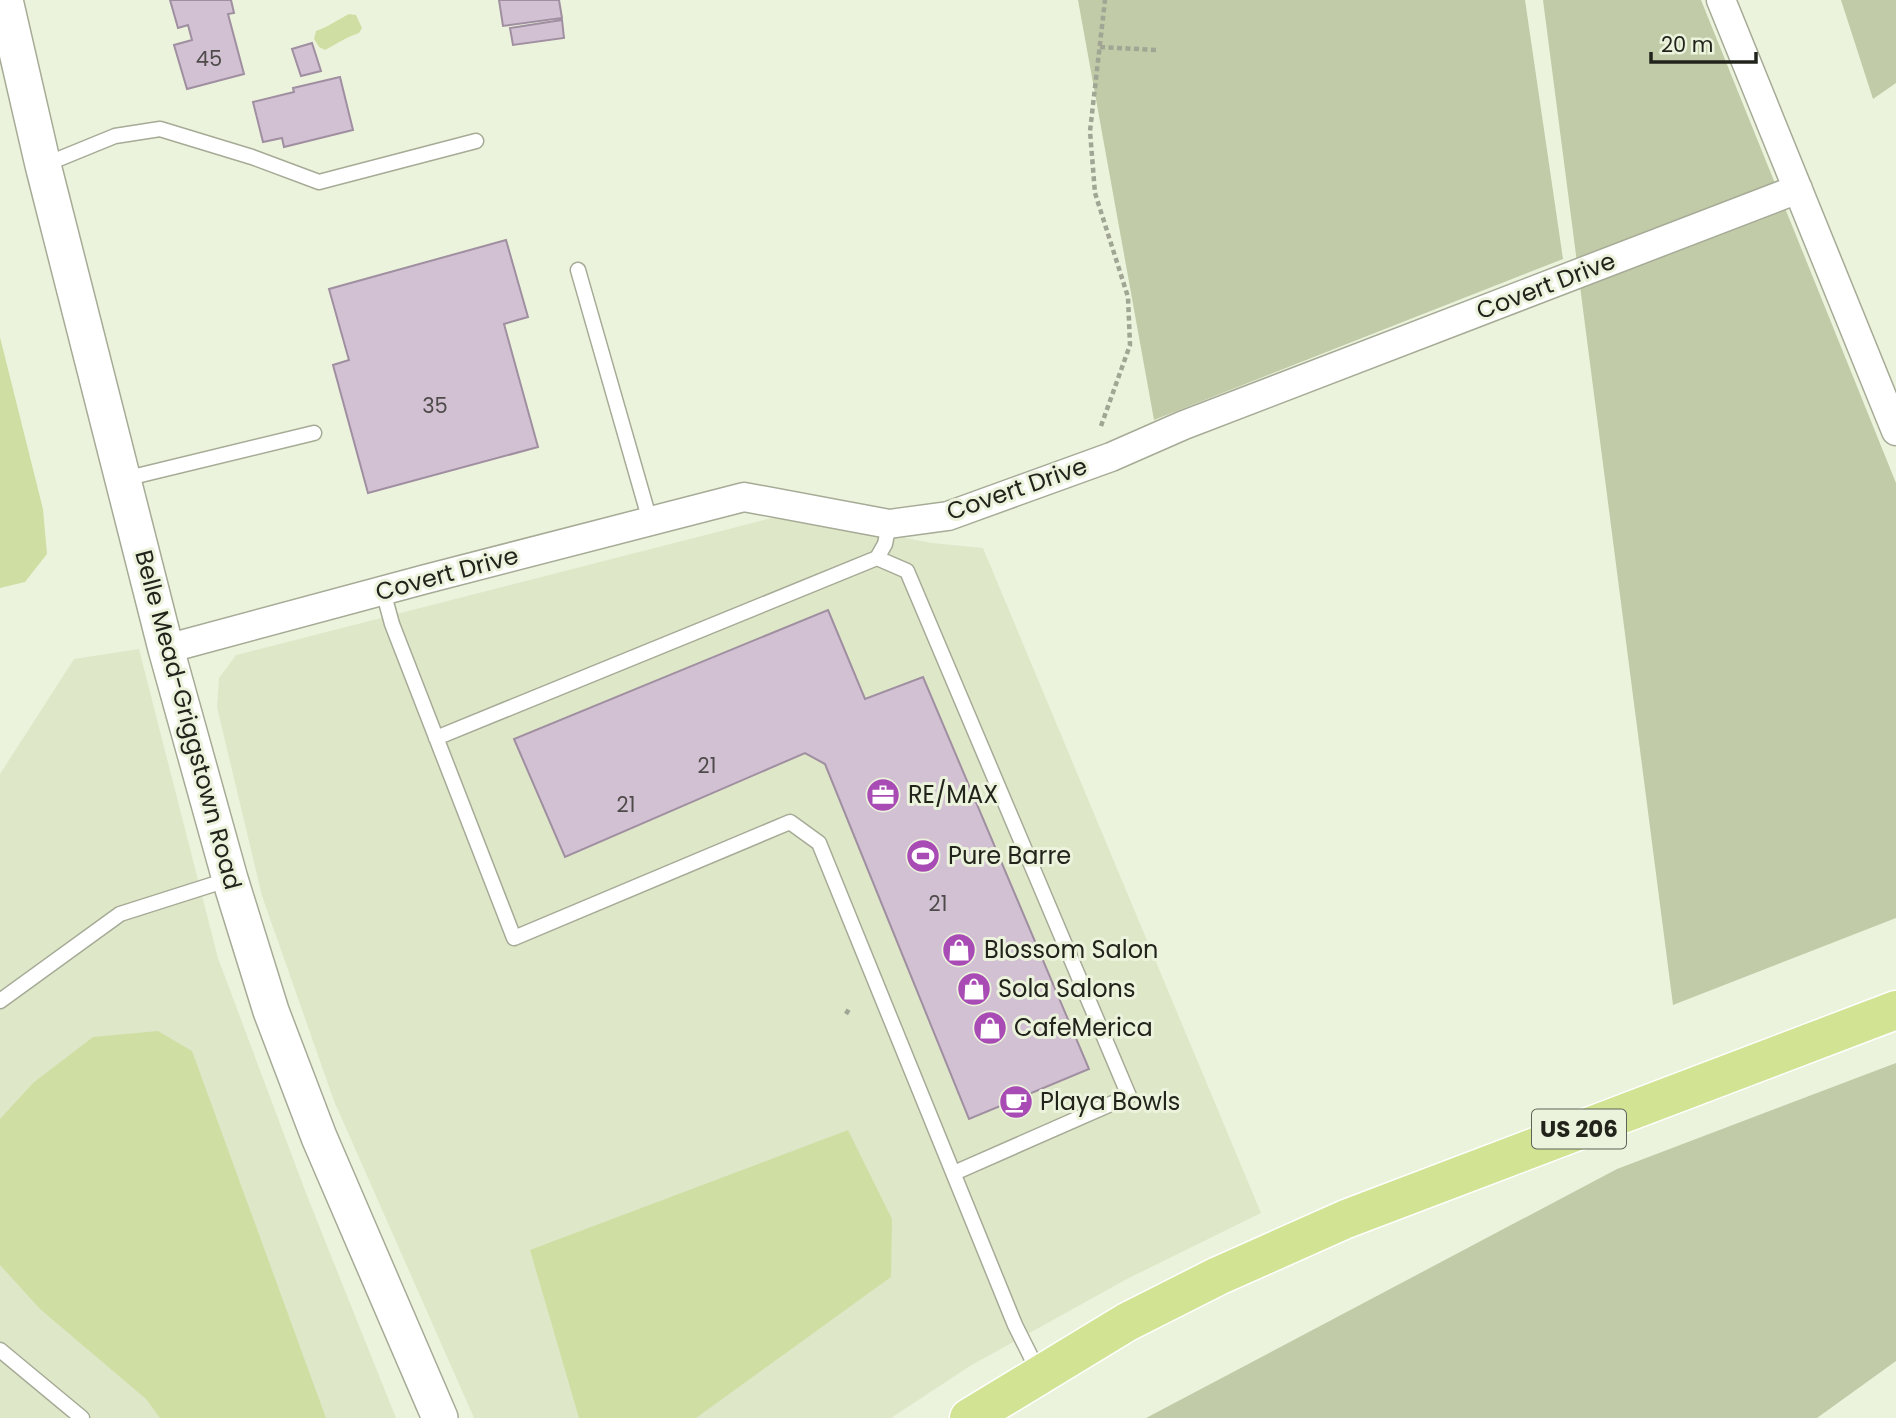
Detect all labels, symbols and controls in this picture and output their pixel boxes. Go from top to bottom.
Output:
scale bar [1651,21,1756,65]
text: 20 m [1661,30,1714,59]
house number: 45 [196,44,222,73]
street label: Covert Drive [1472,244,1620,327]
house number: 35 [422,391,448,420]
street label: Covert Drive [942,449,1091,528]
street label: Covert Drive [372,539,522,608]
street label: Belle Mead-Griggstown Road [127,546,250,893]
house number: 21 [698,751,716,780]
office icon: RE/MAX [864,776,902,814]
place label: RE/MAX [908,778,998,811]
house number: 21 [617,790,635,819]
sports icon: Pure Barre [904,837,942,875]
place label: Pure Barre [948,839,1071,872]
house number: 21 [929,889,947,918]
shop icon: Blossom Salon [940,931,978,969]
place label: Blossom Salon [984,933,1158,966]
shop icon: Sola Salons [955,970,993,1008]
place label: Sola Salons [998,972,1135,1005]
shop icon: CafeMerica [971,1009,1009,1047]
place label: CafeMerica [1014,1011,1153,1044]
cafe icon: Playa Bowls [997,1083,1035,1121]
place label: Playa Bowls [1040,1085,1180,1118]
road number: US 206 [1532,1110,1626,1148]

